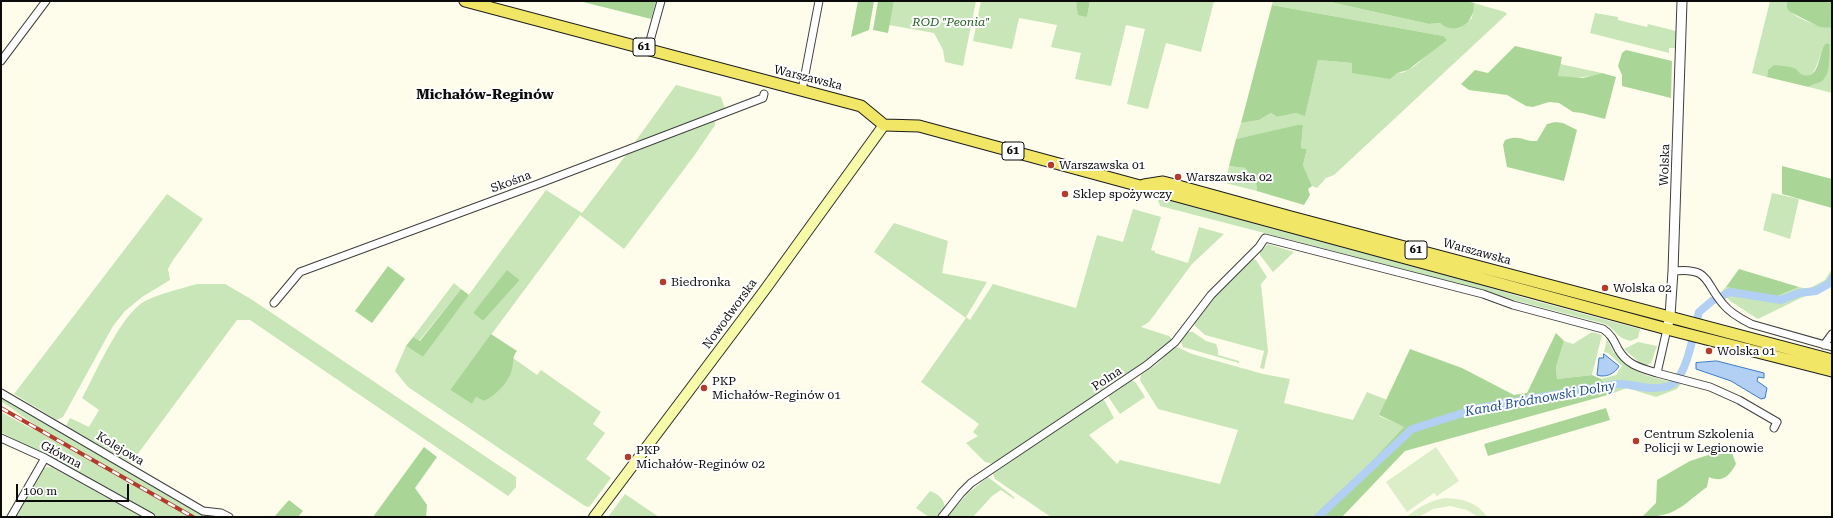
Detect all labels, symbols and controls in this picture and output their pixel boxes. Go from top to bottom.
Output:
park label: ROD "Peonia" [912,15,990,29]
road number: 61 [633,38,655,56]
street label: Warszawska [772,63,844,93]
district label: Michałów-Reginów [416,87,554,103]
road number: 61 [1002,142,1024,160]
street label: Wolska [1657,144,1673,186]
place label: Warszawska 01 [1059,158,1145,172]
marker: Warszawska 01 [1046,160,1056,170]
street label: Skośna [489,168,533,196]
place label: Warszawska 02 [1186,170,1272,184]
marker: Warszawska 02 [1173,172,1183,182]
place label: Sklep spożywczy [1073,187,1172,201]
marker: Sklep spożywczy [1060,189,1070,199]
street label: Warszawska [1441,236,1513,268]
road number: 61 [1405,241,1427,259]
place label: Biedronka [671,275,731,289]
street label: Nowodworska [700,276,760,352]
marker: Biedronka [658,277,668,287]
place label: Wolska 02 [1613,281,1672,295]
marker: Wolska 02 [1600,283,1610,293]
place label: Wolska 01 [1717,344,1776,358]
marker: Wolska 01 [1704,346,1714,356]
street label: Polna [1089,364,1125,394]
place label: PKP Michałów-Reginów 01 [712,374,841,402]
water label: Kanał Bródnowski Dolny [1464,378,1616,420]
marker: PKP Michałów-Reginów 01 [699,383,709,393]
place label: Centrum Szkolenia Policji w Legionowie [1644,427,1764,455]
street label: Kolejowa [94,429,146,469]
marker: Centrum Szkolenia Policji w Legionowie [1631,436,1641,446]
street label: Główna [38,438,84,472]
place label: PKP Michałów-Reginów 02 [636,443,765,471]
marker: PKP Michałów-Reginów 02 [623,452,633,462]
scale bar [18,476,131,502]
text: 100 m [23,484,57,498]

